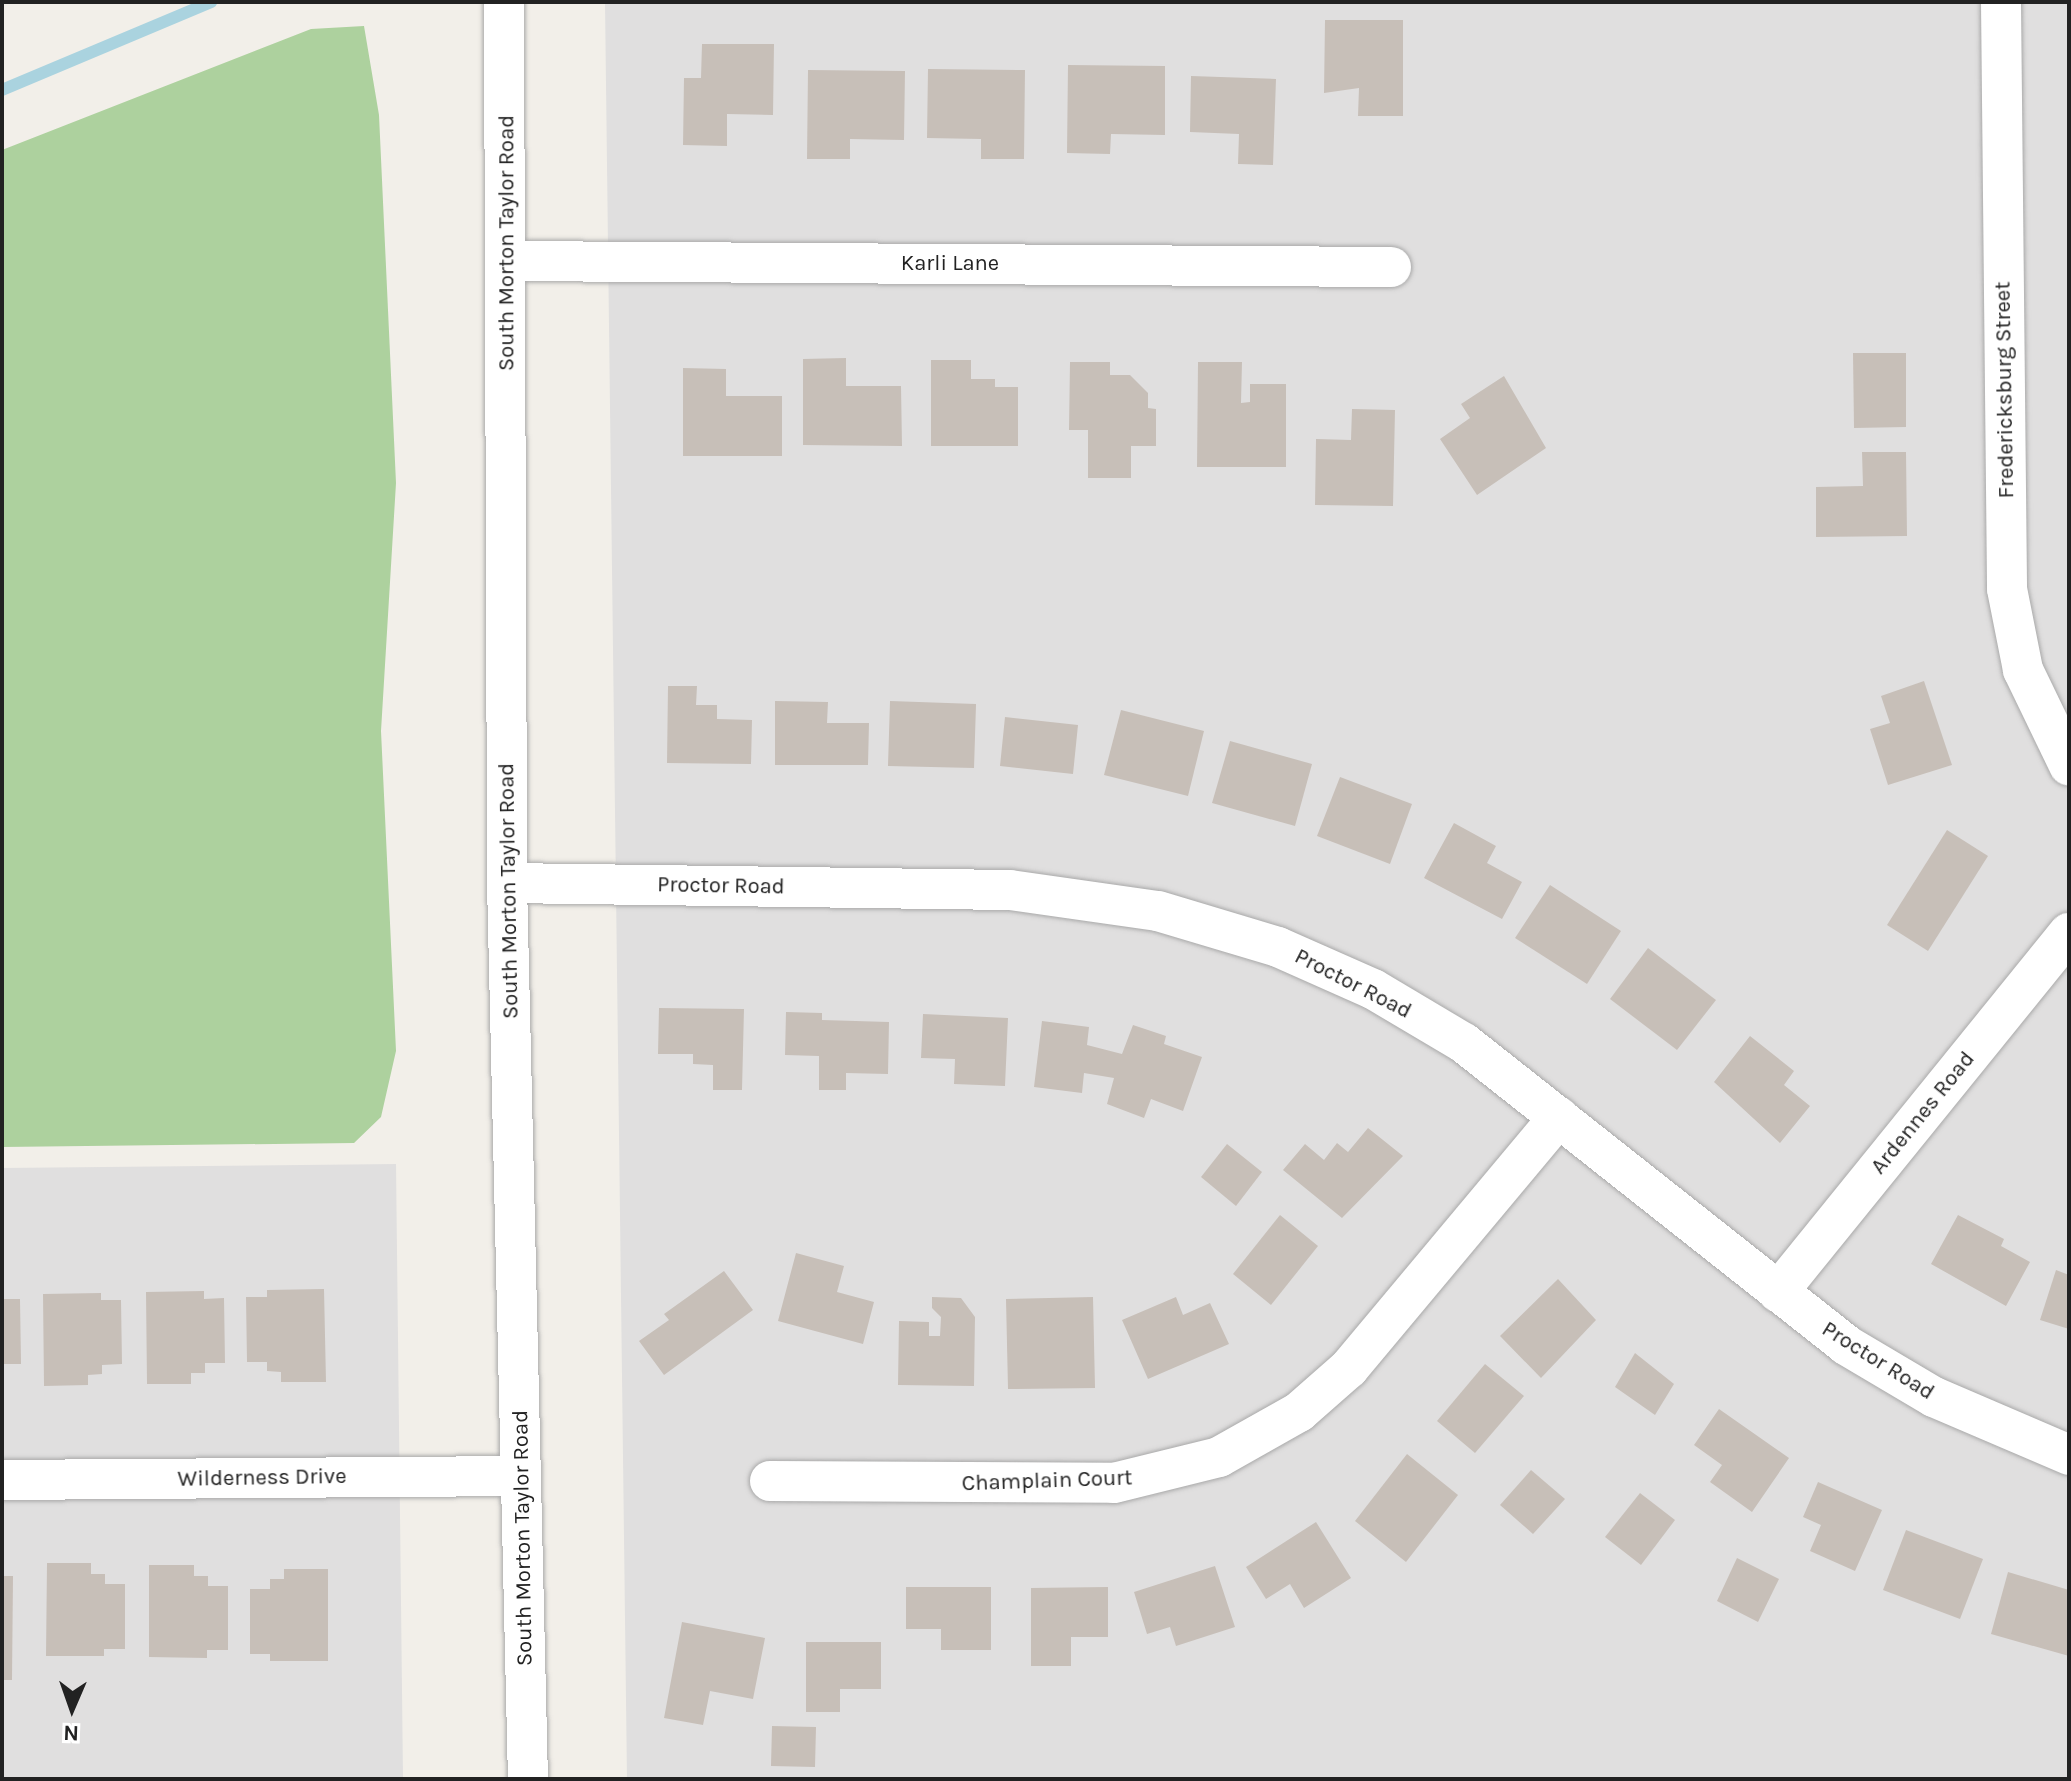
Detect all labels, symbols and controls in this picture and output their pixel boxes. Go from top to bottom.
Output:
street label: South Morton Taylor Road [494,115,520,371]
street label: Karli Lane [901,251,999,277]
street label: Fredericksburg Street [1990,281,2020,499]
street label: South Morton Taylor Road [494,763,524,1019]
street label: Proctor Road [657,872,785,900]
street label: Proctor Road [1290,943,1416,1025]
street label: Ardennes Road [1865,1046,1981,1180]
street label: Proctor Road [1817,1316,1939,1406]
street label: South Morton Taylor Road [508,1410,538,1666]
street label: Wilderness Drive [177,1463,347,1493]
street label: Champlain Court [961,1465,1133,1497]
north arrow [32,1669,112,1749]
text: N [63,1720,80,1746]

